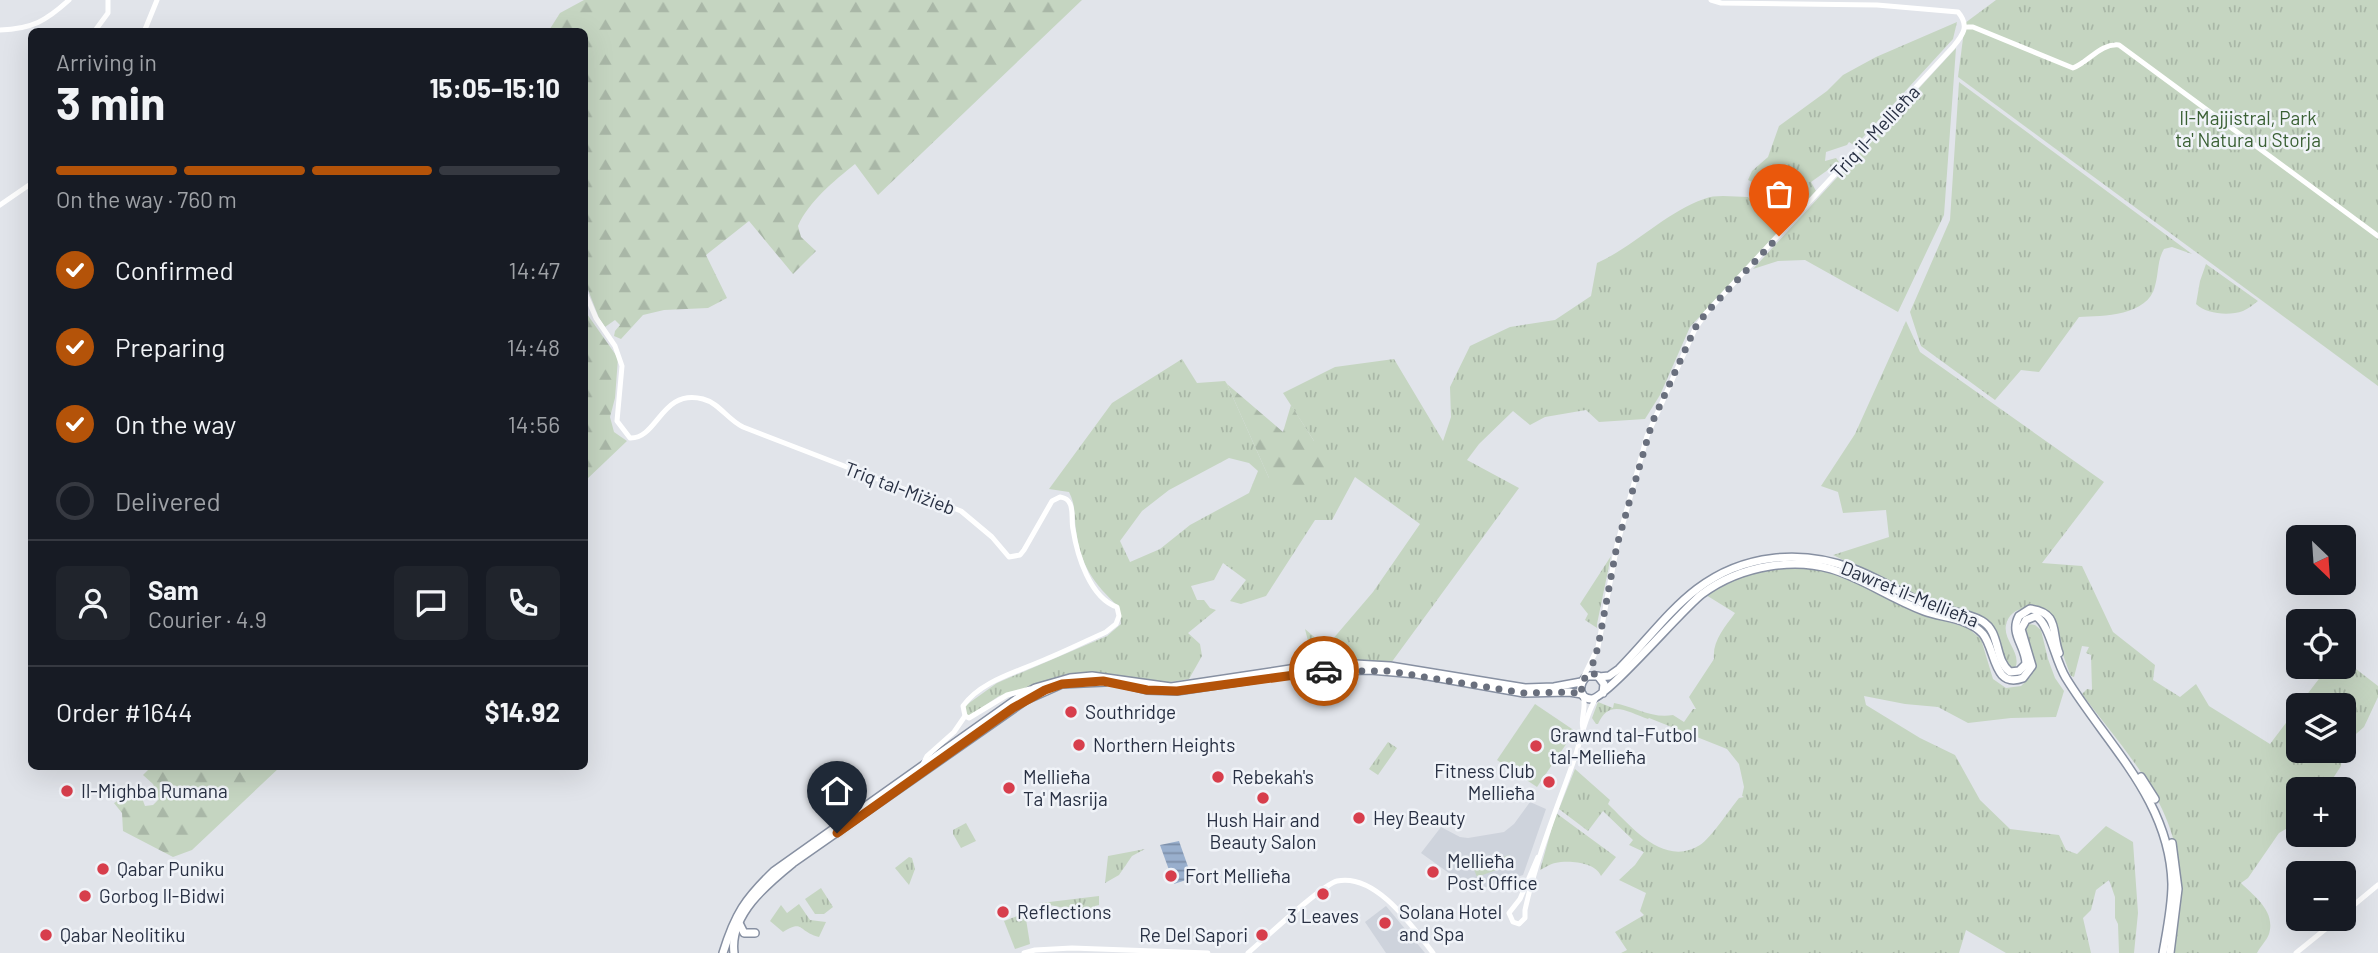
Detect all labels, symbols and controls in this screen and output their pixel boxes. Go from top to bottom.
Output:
text: Arriving in [56,48,157,76]
text: 15:05–15:10 [429,72,560,103]
text: 3 min [56,74,165,129]
street label: Triq il-Mellieħa [1825,80,1924,183]
park label: Il-Majjistral, Park ta' Natura u Storja [2175,106,2321,151]
pin [1749,164,1809,236]
icon: bag [1760,175,1798,213]
text: On the way · 760 m [56,185,237,213]
icon: check [56,251,94,289]
text: Confirmed [115,254,234,285]
text: 14:47 [509,256,560,284]
icon: check [56,328,94,366]
text: Preparing [115,331,225,362]
text: 14:48 [507,333,560,361]
icon: check [56,405,94,443]
text: On the way [115,408,236,439]
text: 14:56 [508,410,560,438]
street label: Triq tal-Miżieb [842,456,959,519]
text: Delivered [115,485,221,516]
north arrow [2286,525,2356,595]
map controls [2286,525,2356,931]
street label: Dawret il-Mellieħa [1838,555,1982,632]
button: person [56,566,130,640]
button: chat [394,566,468,640]
button: phone [486,566,560,640]
text: Sam [148,574,199,605]
text: Courier · 4.9 [148,605,267,633]
button: locate [2286,609,2356,679]
courier [1289,636,1359,706]
icon: car [1305,652,1343,690]
button: layers [2286,693,2356,763]
text: Order #1644 [56,696,193,727]
text: $14.92 [485,696,560,727]
place label: Southridge [1085,700,1176,723]
marker: Southridge [1063,704,1079,720]
place label: Grawnd tal-Futbol tal-Mellieħa [1550,723,1697,768]
place label: Northern Heights [1093,733,1235,756]
marker: Northern Heights [1071,737,1087,753]
marker: Grawnd tal-Futbol tal-Mellieħa [1528,738,1544,754]
place label: Fitness Club Mellieħa [1434,759,1535,804]
pin [807,761,867,833]
place label: Mellieħa Ta' Masrija [1023,765,1108,810]
place label: Rebekah's [1232,765,1314,788]
marker: Rebekah's [1210,769,1226,785]
icon: home [818,772,856,810]
marker: Fitness Club Mellieħa [1541,774,1557,790]
button: + [2286,777,2356,847]
place label: Il-Mighba Rumana [81,779,228,802]
marker: Mellieħa Ta' Masrija [1001,780,1017,796]
marker: Il-Mighba Rumana [59,783,75,799]
marker: Hush Hair and Beauty Salon [1255,790,1271,806]
place label: Hey Beauty [1373,806,1466,829]
place label: Hush Hair and Beauty Salon [1206,808,1320,853]
marker: Hey Beauty [1351,810,1367,826]
place label: Mellieħa Post Office [1447,849,1538,894]
place label: Qabar Puniku [117,857,225,880]
marker: Qabar Puniku [95,861,111,877]
button: − [2286,861,2356,931]
place label: Fort Mellieħa [1185,864,1291,887]
marker: Mellieħa Post Office [1425,864,1441,880]
marker: Fort Mellieħa [1163,868,1179,884]
place label: Gorbog Il-Bidwi [99,884,225,907]
marker: 3 Leaves [1315,886,1331,902]
marker: Gorbog Il-Bidwi [77,888,93,904]
place label: Reflections [1017,900,1111,923]
place label: Solana Hotel and Spa [1399,900,1502,945]
marker: Reflections [995,904,1011,920]
place label: 3 Leaves [1287,904,1359,927]
marker: Solana Hotel and Spa [1377,915,1393,931]
place label: Qabar Neolitiku [60,923,185,946]
place label: Re Del Sapori [1139,923,1248,946]
marker: Qabar Neolitiku [38,927,54,943]
marker: Re Del Sapori [1254,927,1270,943]

